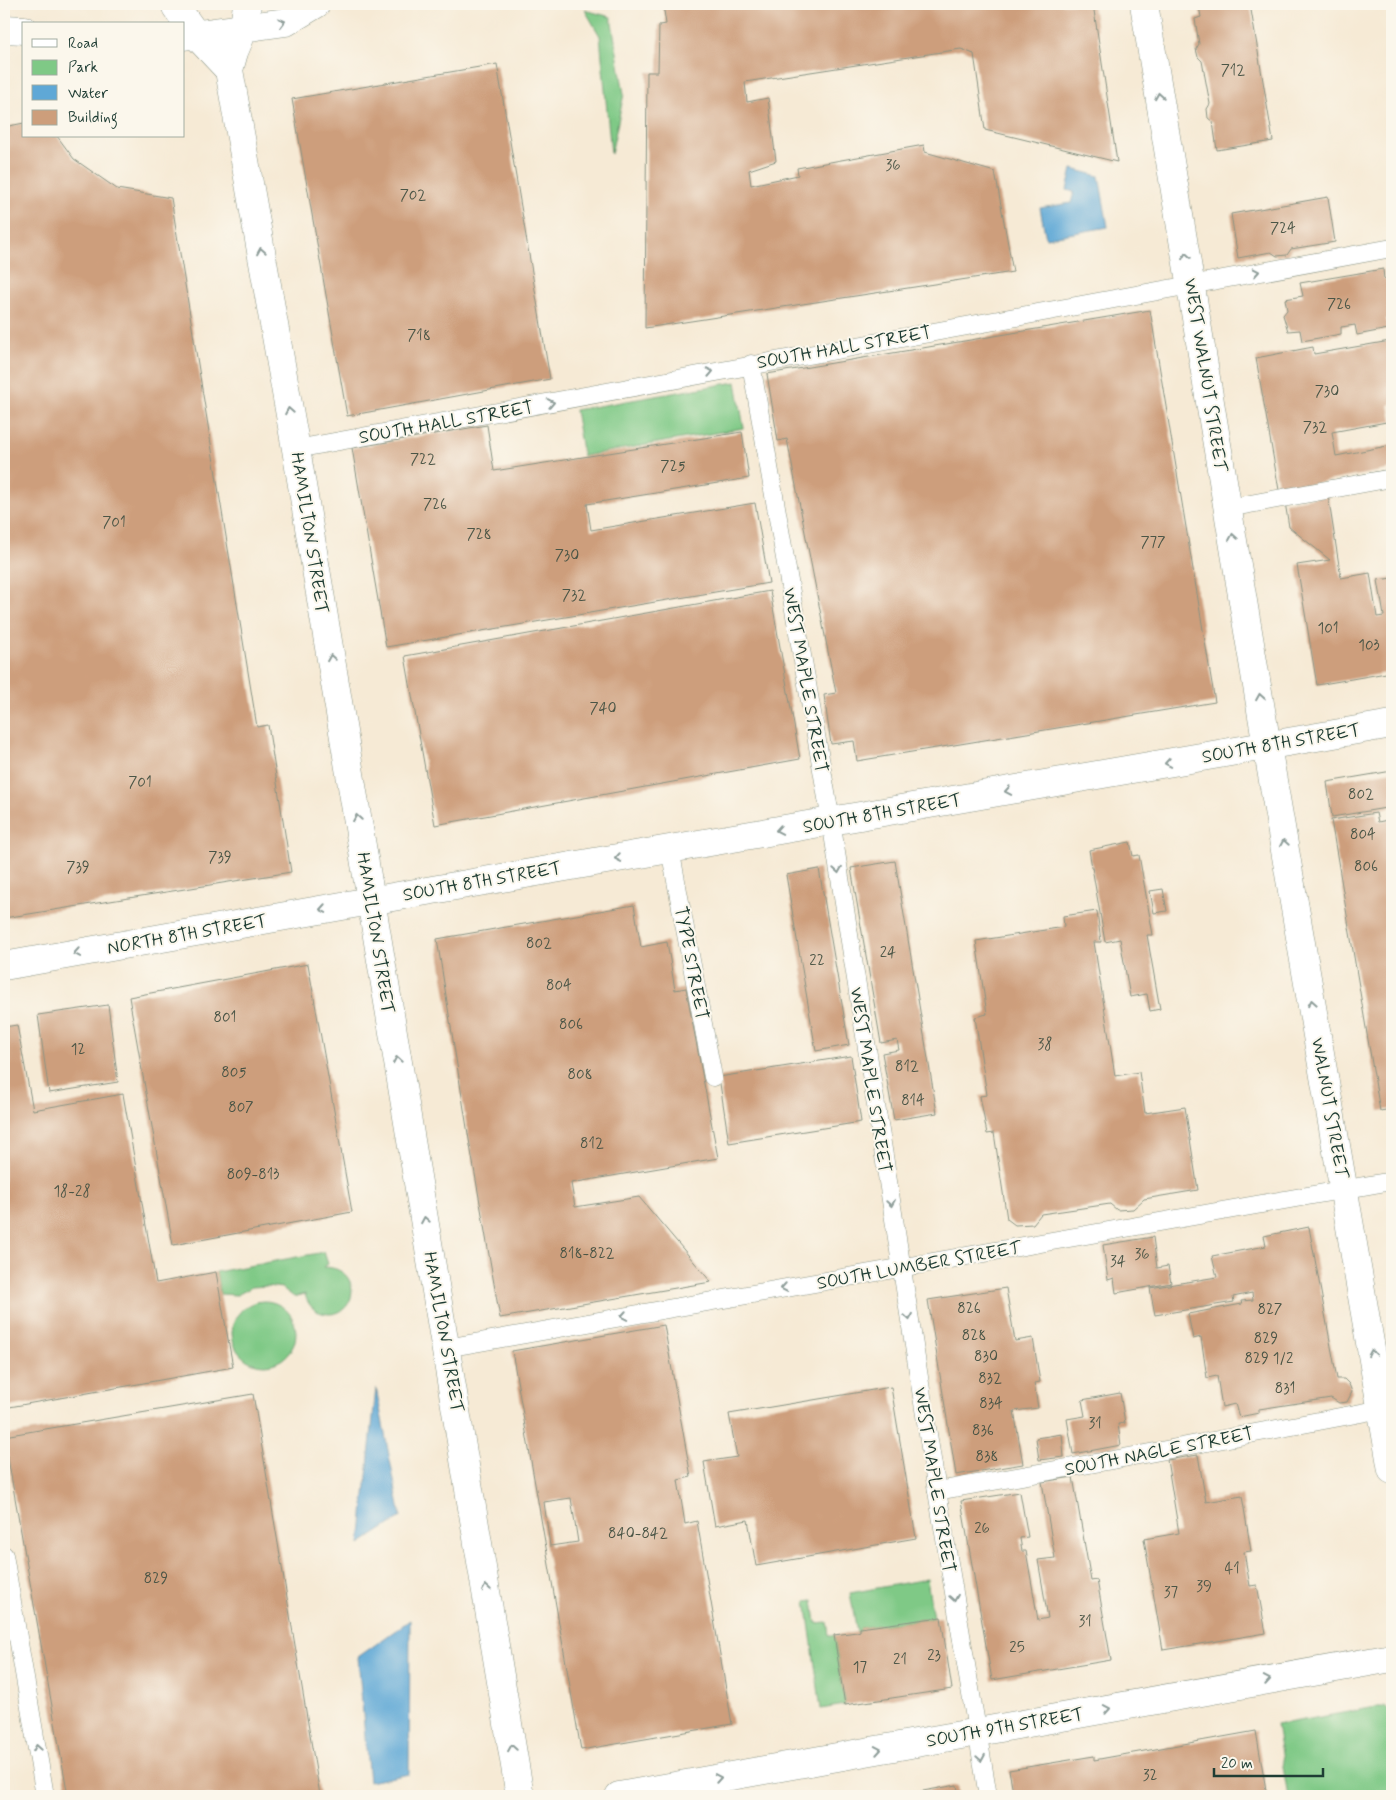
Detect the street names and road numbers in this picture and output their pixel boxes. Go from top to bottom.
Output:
street label: WEST WALNUT STREET [1178,277,1232,475]
street label: SOUTH HALL STREET [755,321,933,375]
street label: SOUTH HALL STREET [357,396,535,450]
street label: HAMILTON STREET [284,451,334,616]
street label: WEST MAPLE STREET [777,586,833,775]
street label: SOUTH 8TH STREET [1200,718,1362,770]
street label: SOUTH 8TH STREET [801,788,963,840]
street label: HAMILTON STREET [350,851,400,1016]
street label: SOUTH 8TH STREET [401,856,563,908]
street label: TYPE STREET [668,904,714,1022]
street label: NORTH 8TH STREET [105,909,269,961]
street label: WEST MAPLE STREET [843,986,897,1175]
street label: WALNUT STREET [1305,1036,1353,1181]
street label: SOUTH LUMBER STREET [815,1236,1024,1296]
street label: HAMILTON STREET [417,1250,469,1415]
street label: WEST MAPLE STREET [907,1386,961,1575]
street label: SOUTH NAGLE STREET [1063,1422,1256,1482]
street label: SOUTH 9TH STREET [925,1702,1086,1754]

